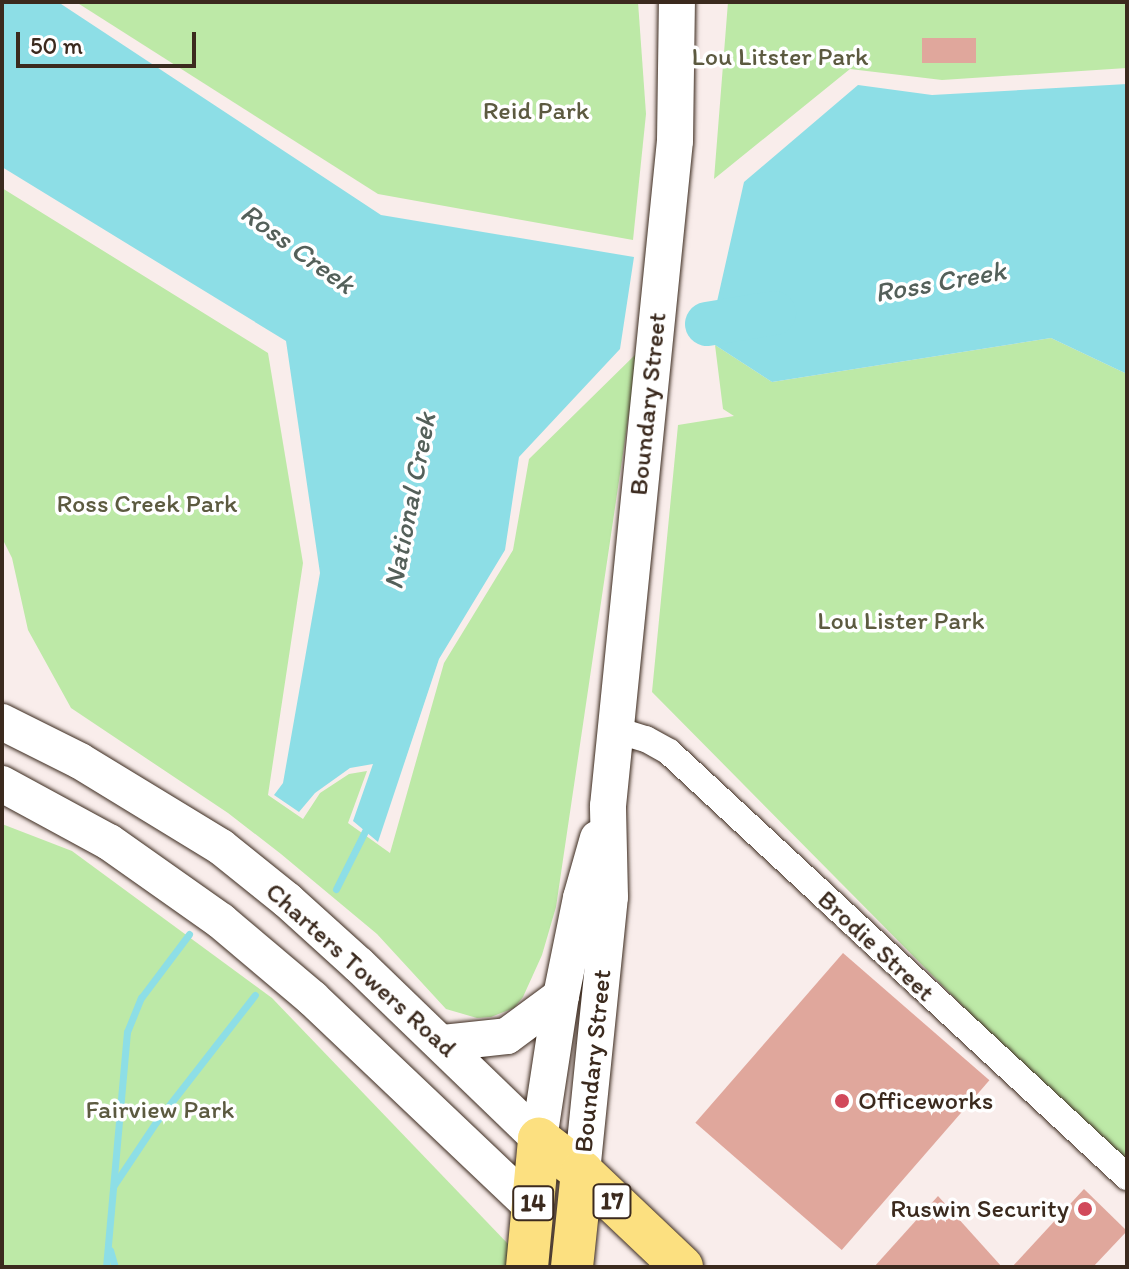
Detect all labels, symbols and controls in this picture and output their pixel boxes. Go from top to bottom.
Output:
scale bar [20,16,200,66]
text: 50 m [30,31,83,60]
park label: Lou Litster Park [691,41,869,73]
park label: Reid Park [483,95,589,127]
water label: Ross Creek [235,196,361,300]
water label: Ross Creek [872,253,1008,309]
street label: Boundary Street [623,311,673,497]
water label: National Creek [375,410,443,592]
park label: Ross Creek Park [57,488,237,520]
park label: Lou Lister Park [817,605,985,637]
street label: Charters Towers Road [260,877,462,1063]
street label: Brodie Street [811,884,941,1008]
street label: Boundary Street [568,968,618,1154]
place label: Officeworks [858,1085,993,1117]
marker: Officeworks [833,1092,851,1110]
park label: Fairview Park [86,1094,234,1126]
road number: 17 [592,1181,632,1221]
road number: 14 [511,1183,555,1223]
place label: Ruswin Security [891,1193,1069,1225]
marker: Ruswin Security [1076,1200,1094,1218]

